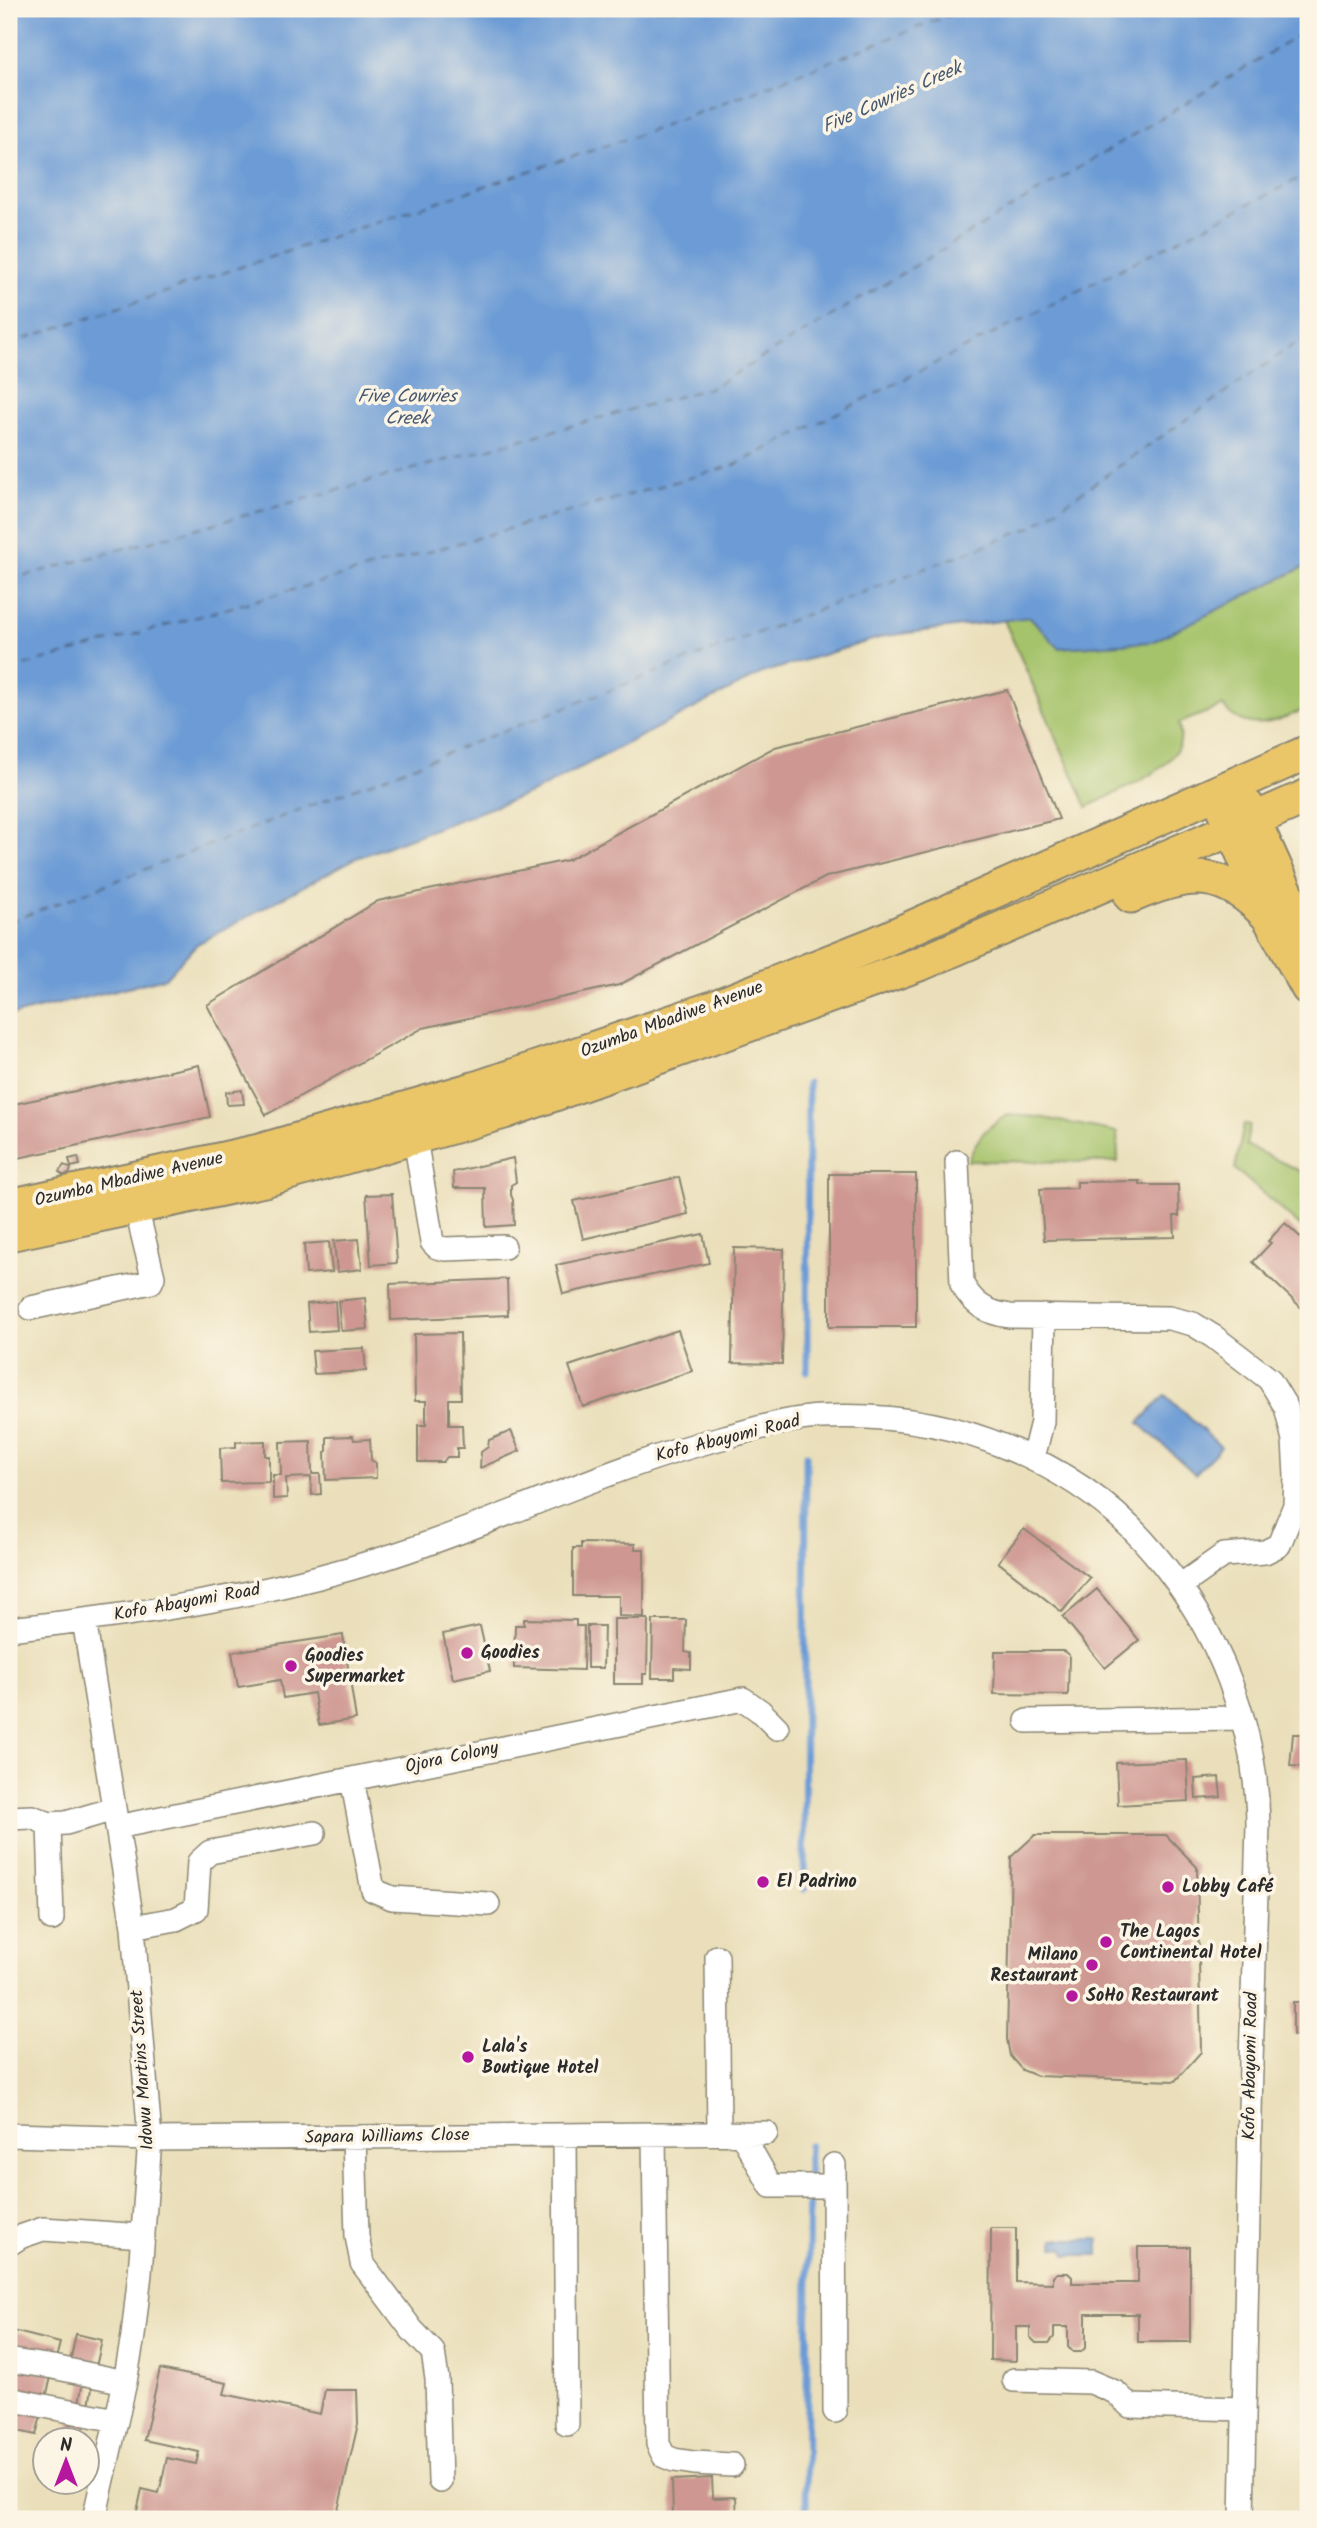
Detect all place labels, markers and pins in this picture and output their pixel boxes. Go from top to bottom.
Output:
place label: Goodies [481,1639,540,1668]
place label: Goodies Supermarket [305,1642,406,1692]
marker: Goodies [459,1645,475,1661]
marker: Goodies Supermarket [283,1658,299,1674]
place label: El Padrino [777,1868,857,1897]
place label: Lobby Café [1182,1873,1274,1902]
marker: El Padrino [755,1874,771,1890]
marker: Lobby Café [1160,1879,1176,1895]
place label: The Lagos Continental Hotel [1120,1918,1262,1968]
marker: The Lagos Continental Hotel [1098,1934,1114,1950]
place label: Milano Restaurant [990,1941,1079,1991]
marker: Milano Restaurant [1084,1957,1100,1973]
place label: SoHo Restaurant [1086,1982,1220,2011]
marker: SoHo Restaurant [1064,1988,1080,2004]
place label: Lala's Boutique Hotel [482,2033,599,2083]
marker: Lala's Boutique Hotel [460,2049,476,2065]

